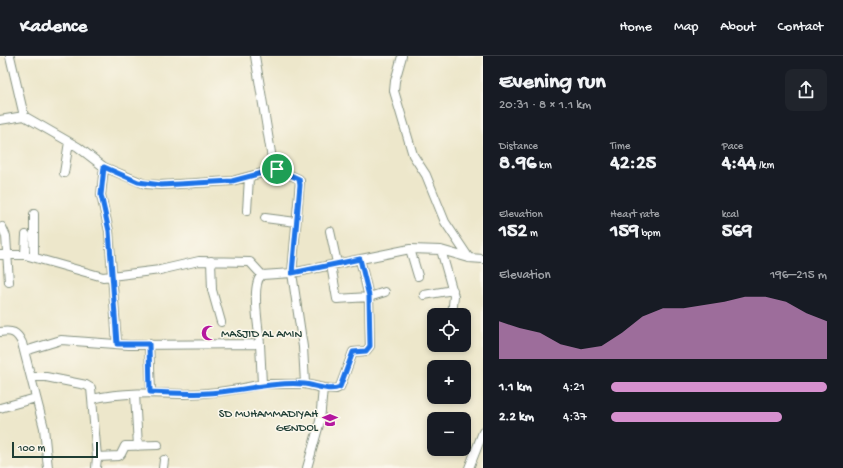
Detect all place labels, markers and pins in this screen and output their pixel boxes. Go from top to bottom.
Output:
pin [260,152,294,186]
mosque icon: MASJID AL AMIN [200,324,218,342]
place label: MASJID AL AMIN [221,328,302,342]
place label: SD MUHAMMADIYAH GENDOL [219,408,319,436]
school or university icon: SD MUHAMMADIYAH GENDOL [321,411,339,429]

